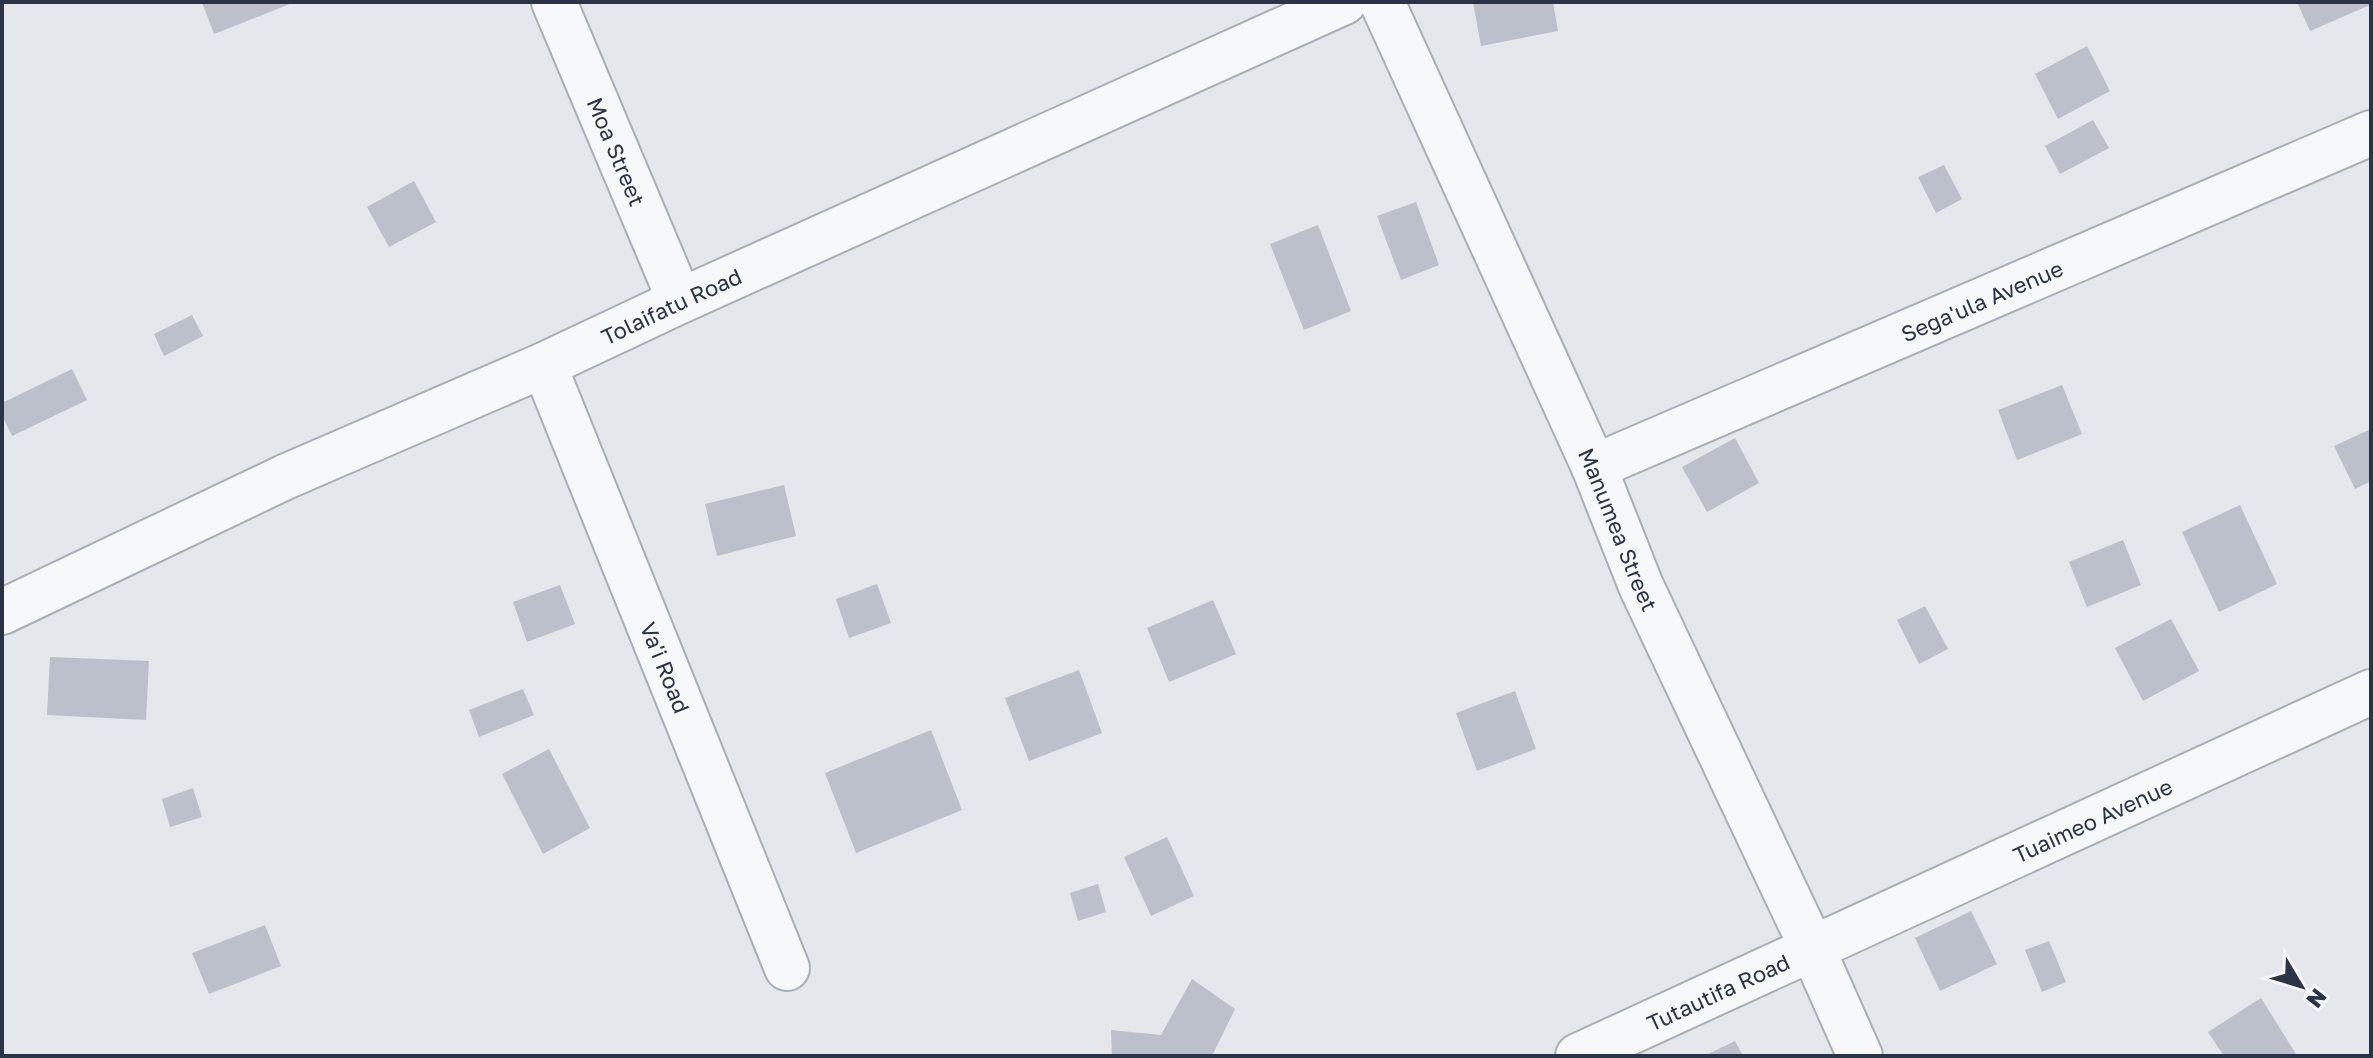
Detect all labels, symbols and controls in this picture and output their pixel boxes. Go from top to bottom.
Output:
street label: Moa Street [582,93,652,210]
street label: Sega'ula Avenue [1897,254,2067,347]
street label: Tolaifatu Road [597,262,746,350]
street label: Manumea Street [1573,443,1664,615]
street label: Va'i Road [635,618,696,717]
street label: Tuaimeo Avenue [2009,772,2176,868]
north arrow [2261,946,2341,1026]
street label: Tutautifa Road [1642,947,1793,1036]
text: N [2301,984,2333,1014]

